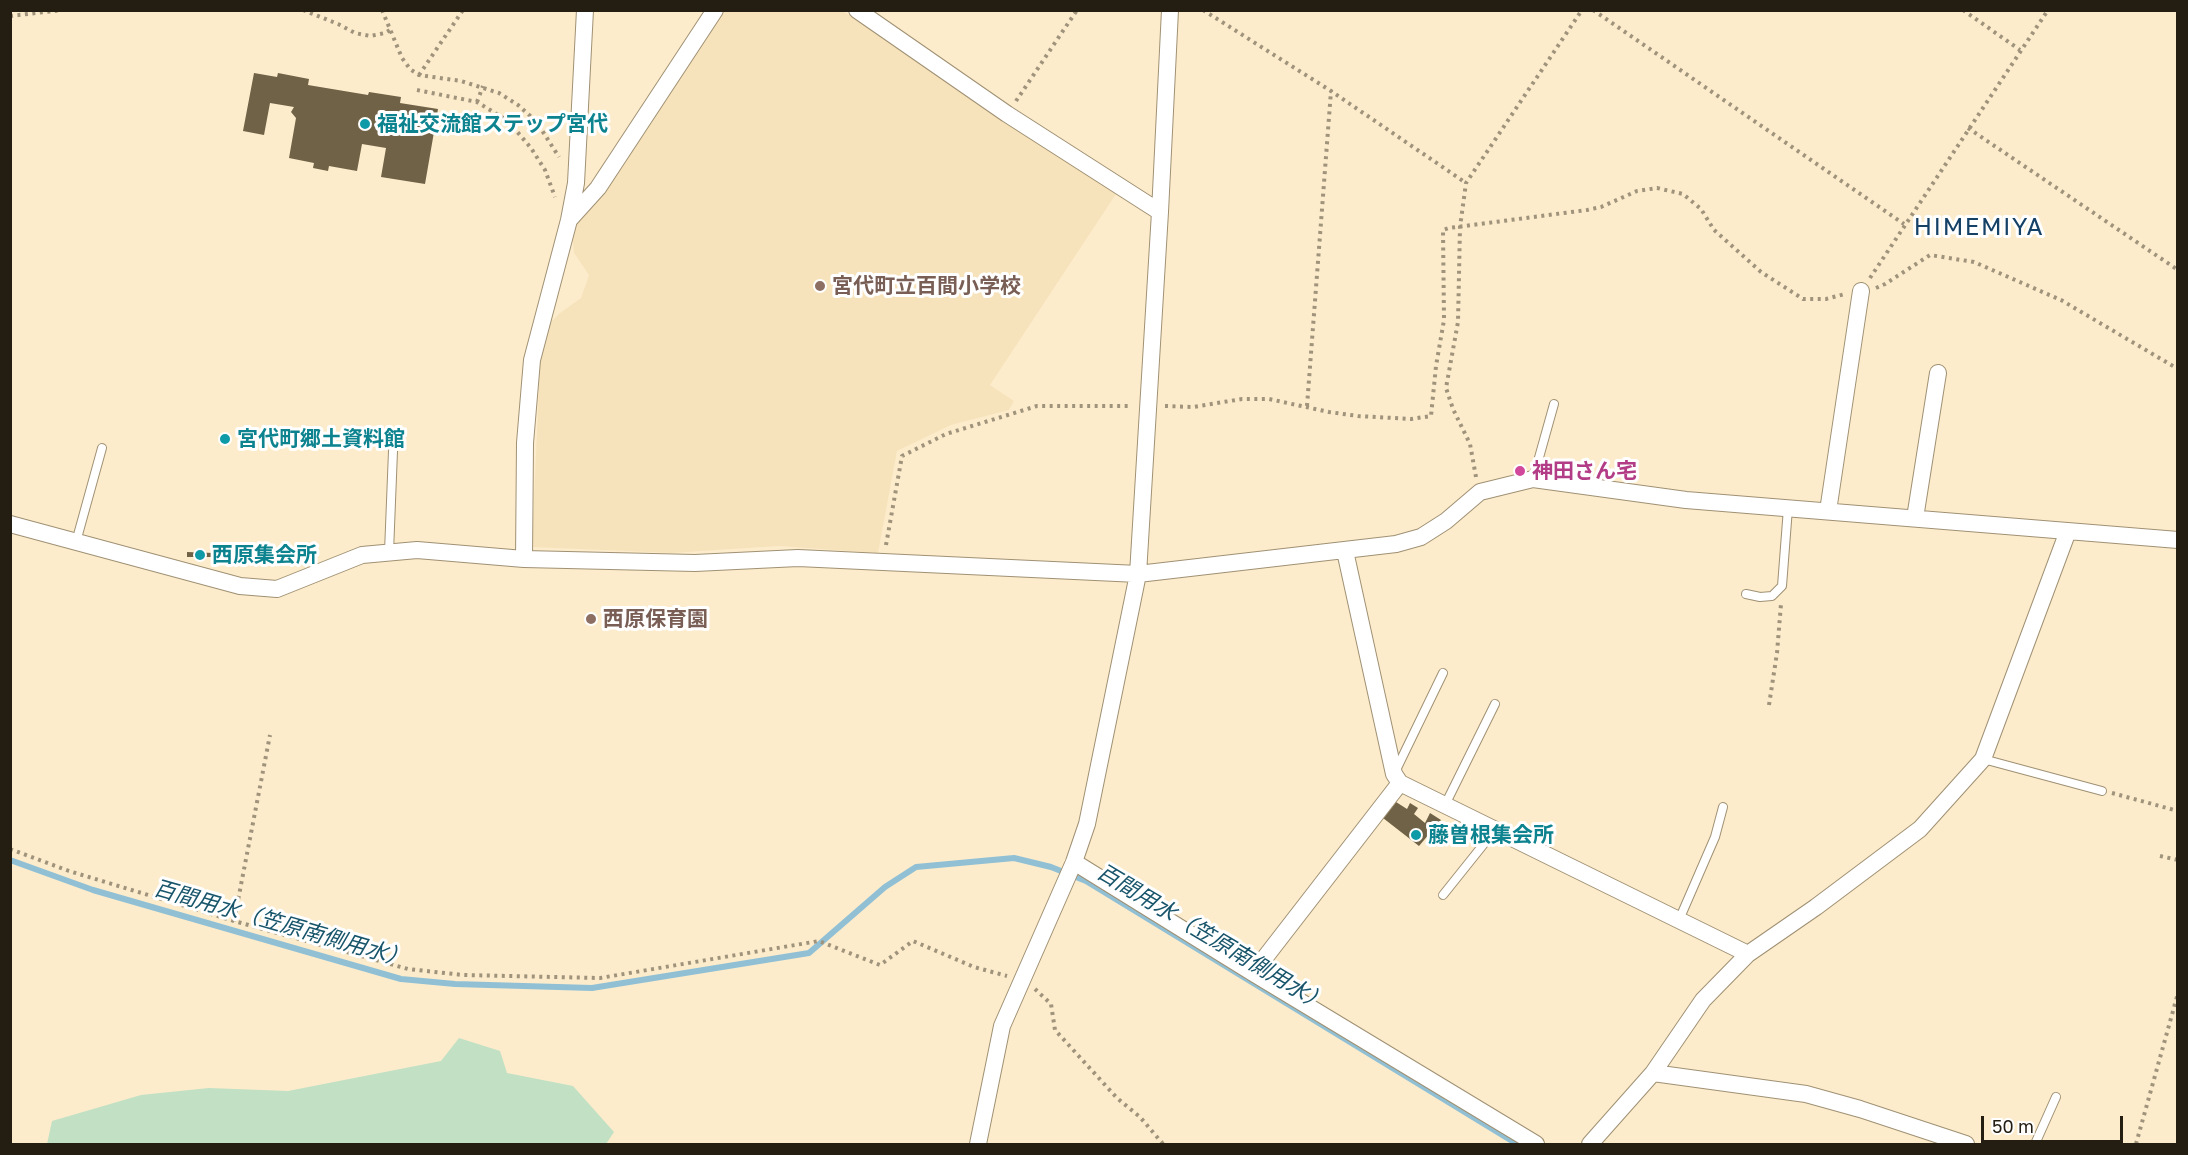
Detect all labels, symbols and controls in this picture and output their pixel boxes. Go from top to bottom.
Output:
place label: 福祉交流館ステップ宮代 [377,111,608,137]
marker: 福祉交流館ステップ宮代 [358,117,372,131]
district label: HIMEMIYA [1914,213,2044,241]
place label: 宮代町立百間小学校 [832,273,1021,299]
marker: 宮代町立百間小学校 [813,279,827,293]
place label: 宮代町郷土資料館 [237,426,405,452]
marker: 宮代町郷土資料館 [218,432,232,446]
place label: 神田さん宅 [1532,458,1637,484]
marker: 神田さん宅 [1513,464,1527,478]
place label: 西原集会所 [212,542,317,568]
marker: 西原集会所 [193,548,207,562]
place label: 西原保育園 [603,606,708,632]
marker: 西原保育園 [584,612,598,626]
place label: 藤曽根集会所 [1428,822,1554,848]
marker: 藤曽根集会所 [1409,828,1423,842]
water label: 百間用水（笠原南側用水） [1092,859,1332,1017]
water label: 百間用水（笠原南側用水） [150,875,412,973]
scale bar [1984,1104,2126,1142]
text: 50 m [1992,1115,2034,1137]

